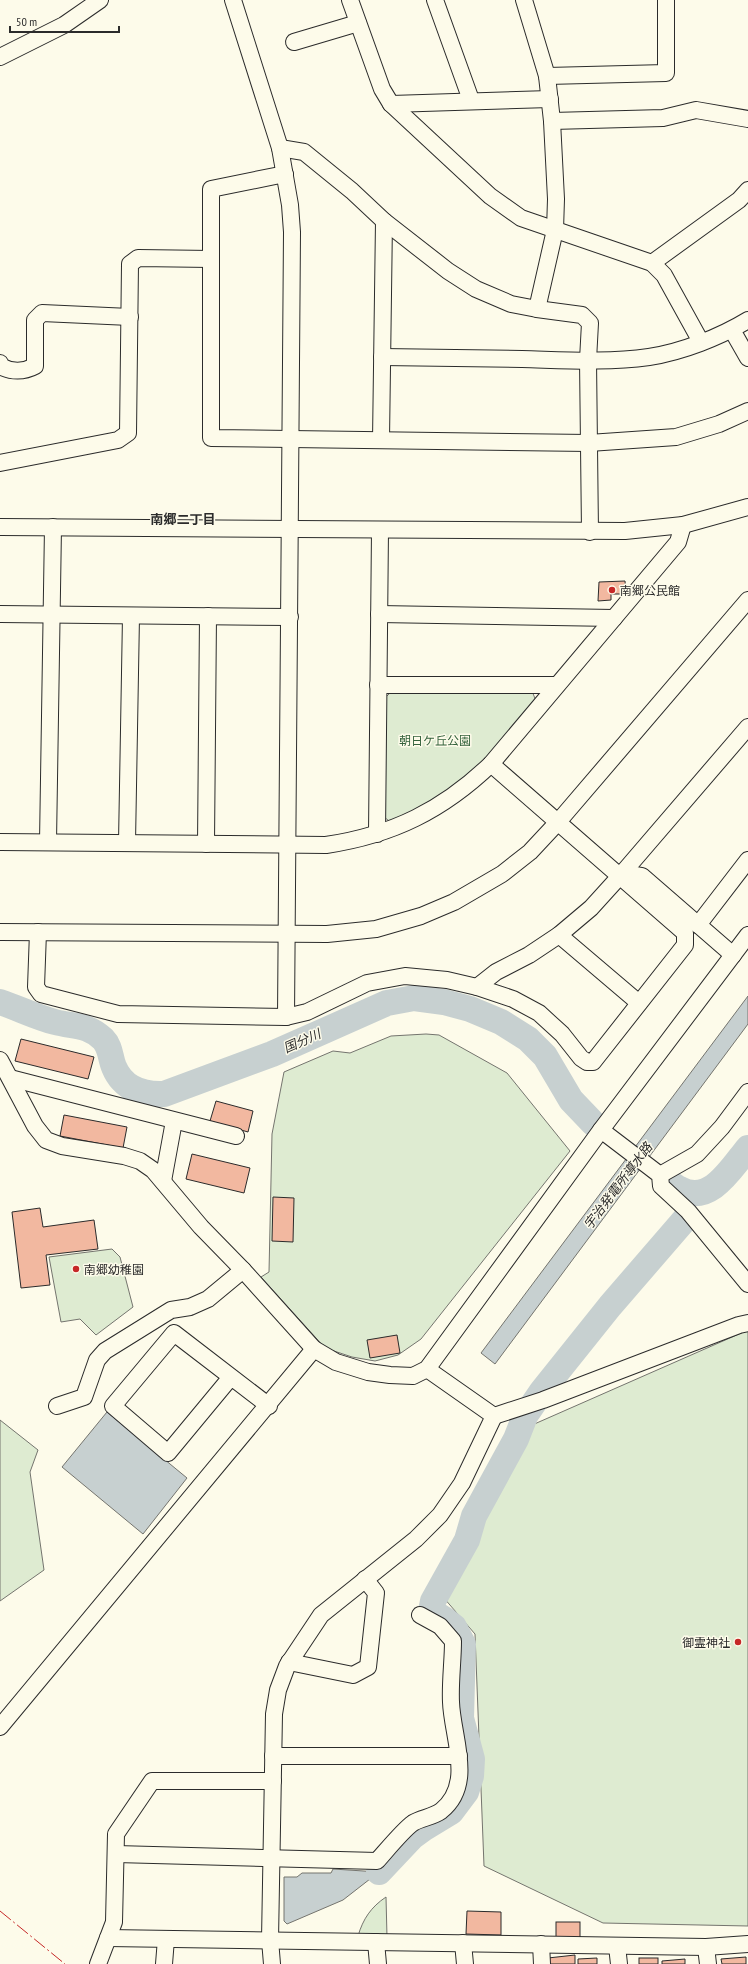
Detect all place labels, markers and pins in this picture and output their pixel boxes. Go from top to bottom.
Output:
place label: 南郷公民館 [620,583,680,598]
marker: 南郷公民館 [607,585,617,595]
place label: 南郷幼稚園 [84,1262,144,1277]
marker: 南郷幼稚園 [71,1264,81,1274]
place label: 御霊神社 [682,1635,730,1650]
marker: 御霊神社 [733,1637,743,1647]

